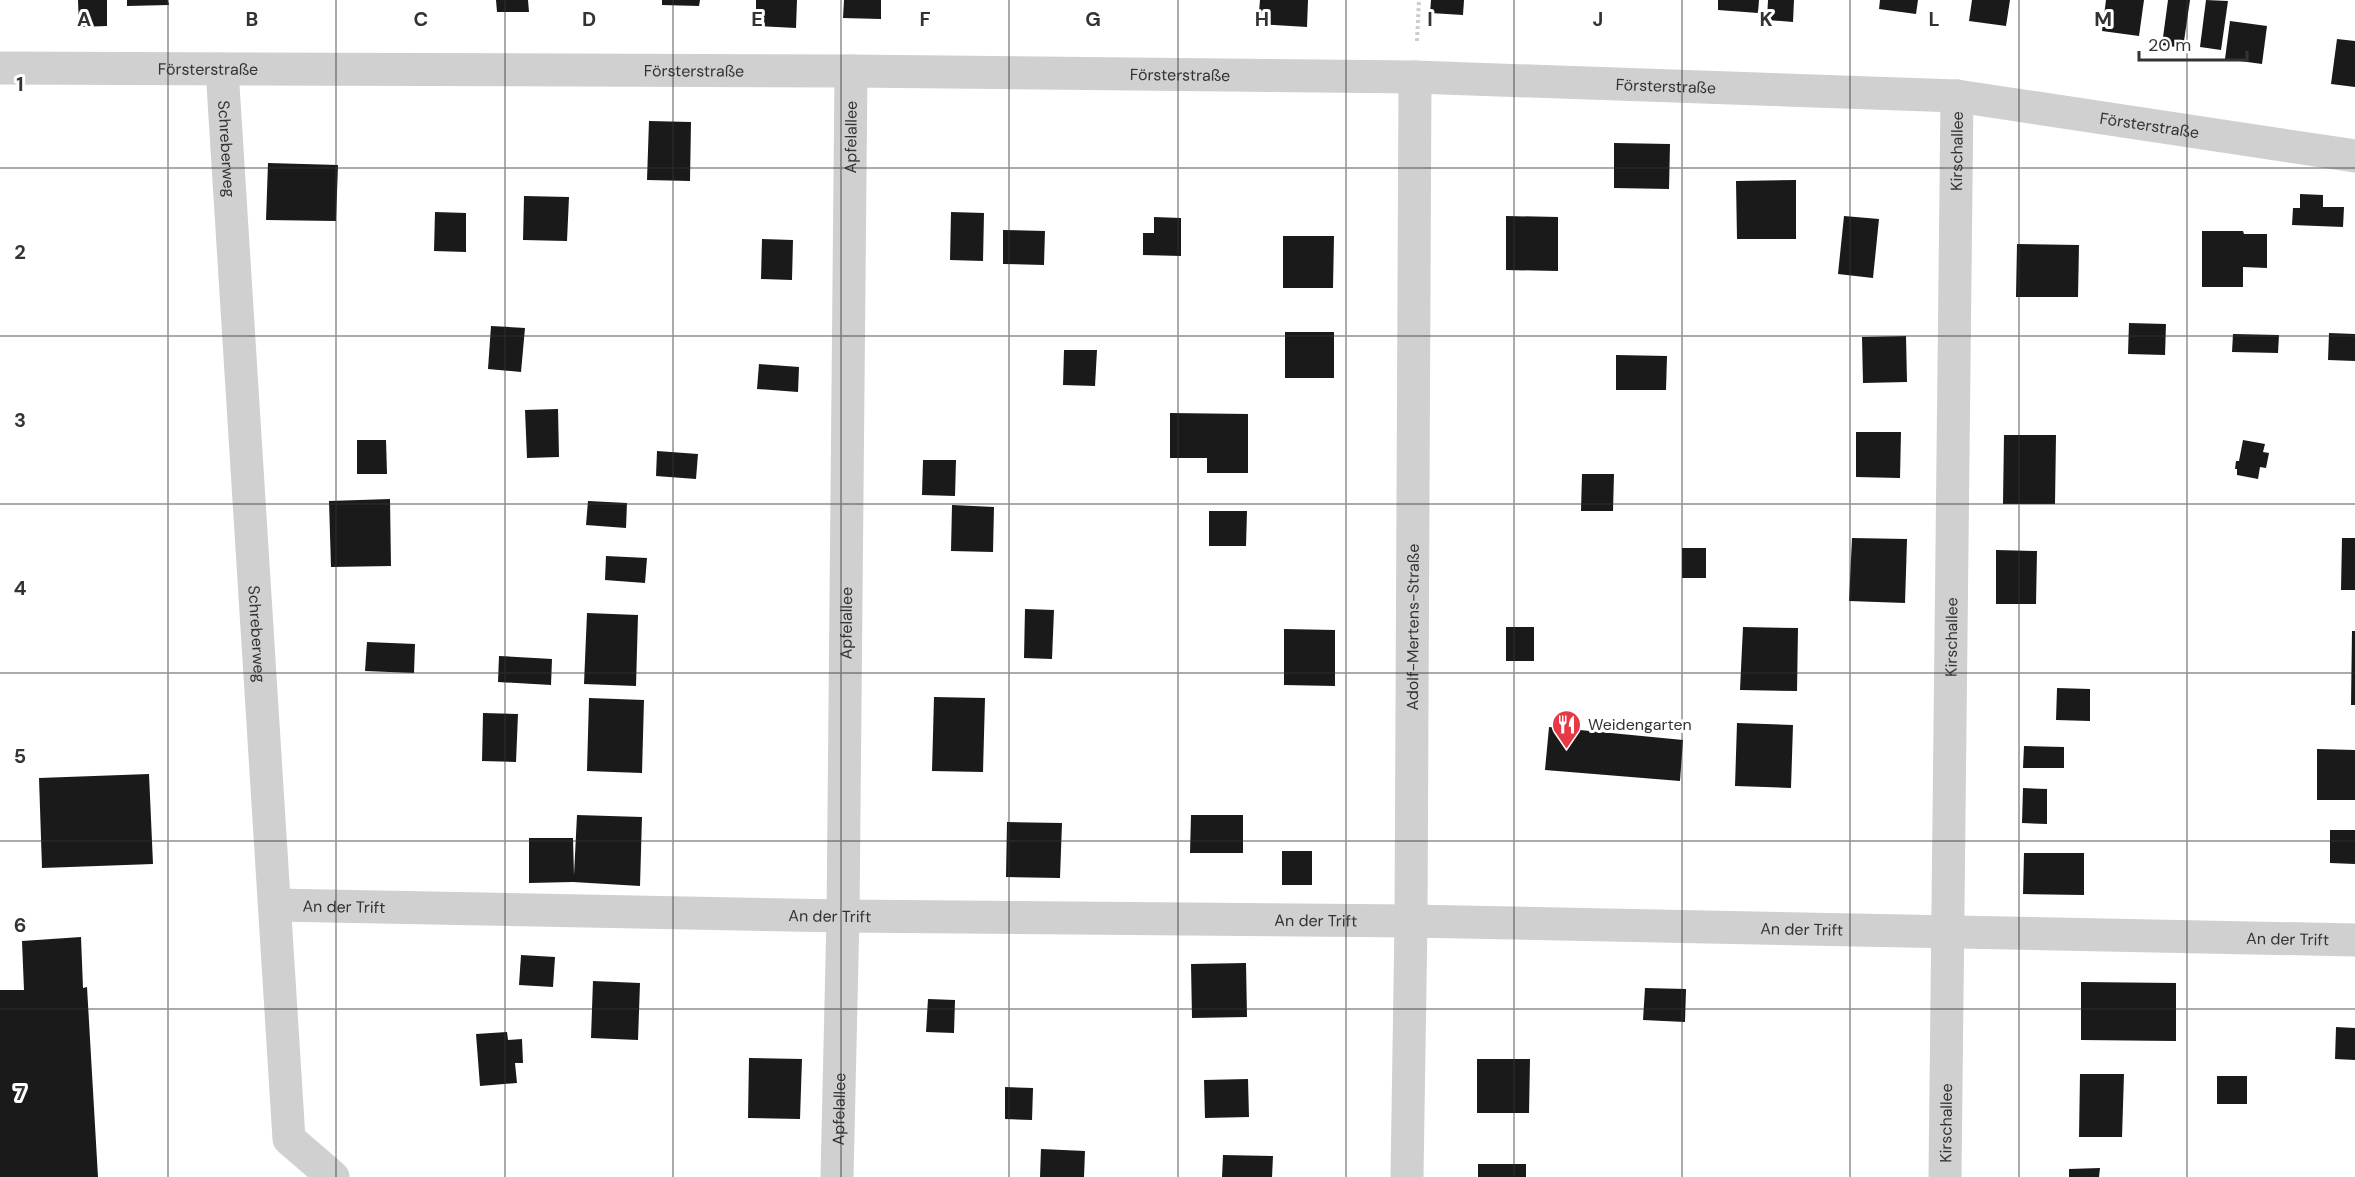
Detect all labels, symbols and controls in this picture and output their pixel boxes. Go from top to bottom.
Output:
text: A [77,6,91,32]
text: B [246,6,258,32]
text: C [414,6,428,32]
text: D [582,6,596,32]
text: E [751,6,763,32]
text: F [919,6,931,32]
text: G [1085,6,1101,32]
text: H [1255,6,1269,32]
text: I [1427,6,1433,32]
text: J [1593,6,1603,32]
text: K [1759,6,1773,32]
text: L [1928,6,1940,32]
text: M [2094,6,2112,32]
scale bar [2139,24,2247,62]
text: 20 m [2148,33,2191,57]
street label: Försterstraße [158,59,258,80]
street label: Försterstraße [644,60,744,82]
street label: Försterstraße [1130,64,1230,86]
text: 1 [16,71,24,97]
street label: Försterstraße [1615,74,1716,99]
street label: Schreberweg [213,100,240,198]
street label: Apfelallee [840,101,862,173]
street label: Försterstraße [2098,108,2201,143]
street label: Kirschallee [1946,111,1968,191]
text: 2 [14,239,26,265]
text: 3 [14,407,26,433]
street label: Adolf-Mertens-Straße [1402,544,1424,710]
text: 4 [14,575,27,601]
street label: Schreberweg [243,585,270,683]
street label: Apfelallee [835,587,857,659]
street label: Kirschallee [1941,597,1962,677]
restaurant icon: Weidengarten [1551,708,1583,750]
place label: Weidengarten [1588,714,1692,735]
text: 5 [14,743,26,769]
street label: An der Trift [302,896,386,918]
street label: An der Trift [788,905,871,927]
street label: An der Trift [1274,910,1357,932]
text: 6 [14,912,26,938]
street label: An der Trift [1760,918,1843,941]
street label: An der Trift [2246,928,2329,950]
street label: Apfelallee [828,1073,850,1146]
text: 7 [15,1080,26,1106]
street label: Kirschallee [1935,1083,1957,1163]

